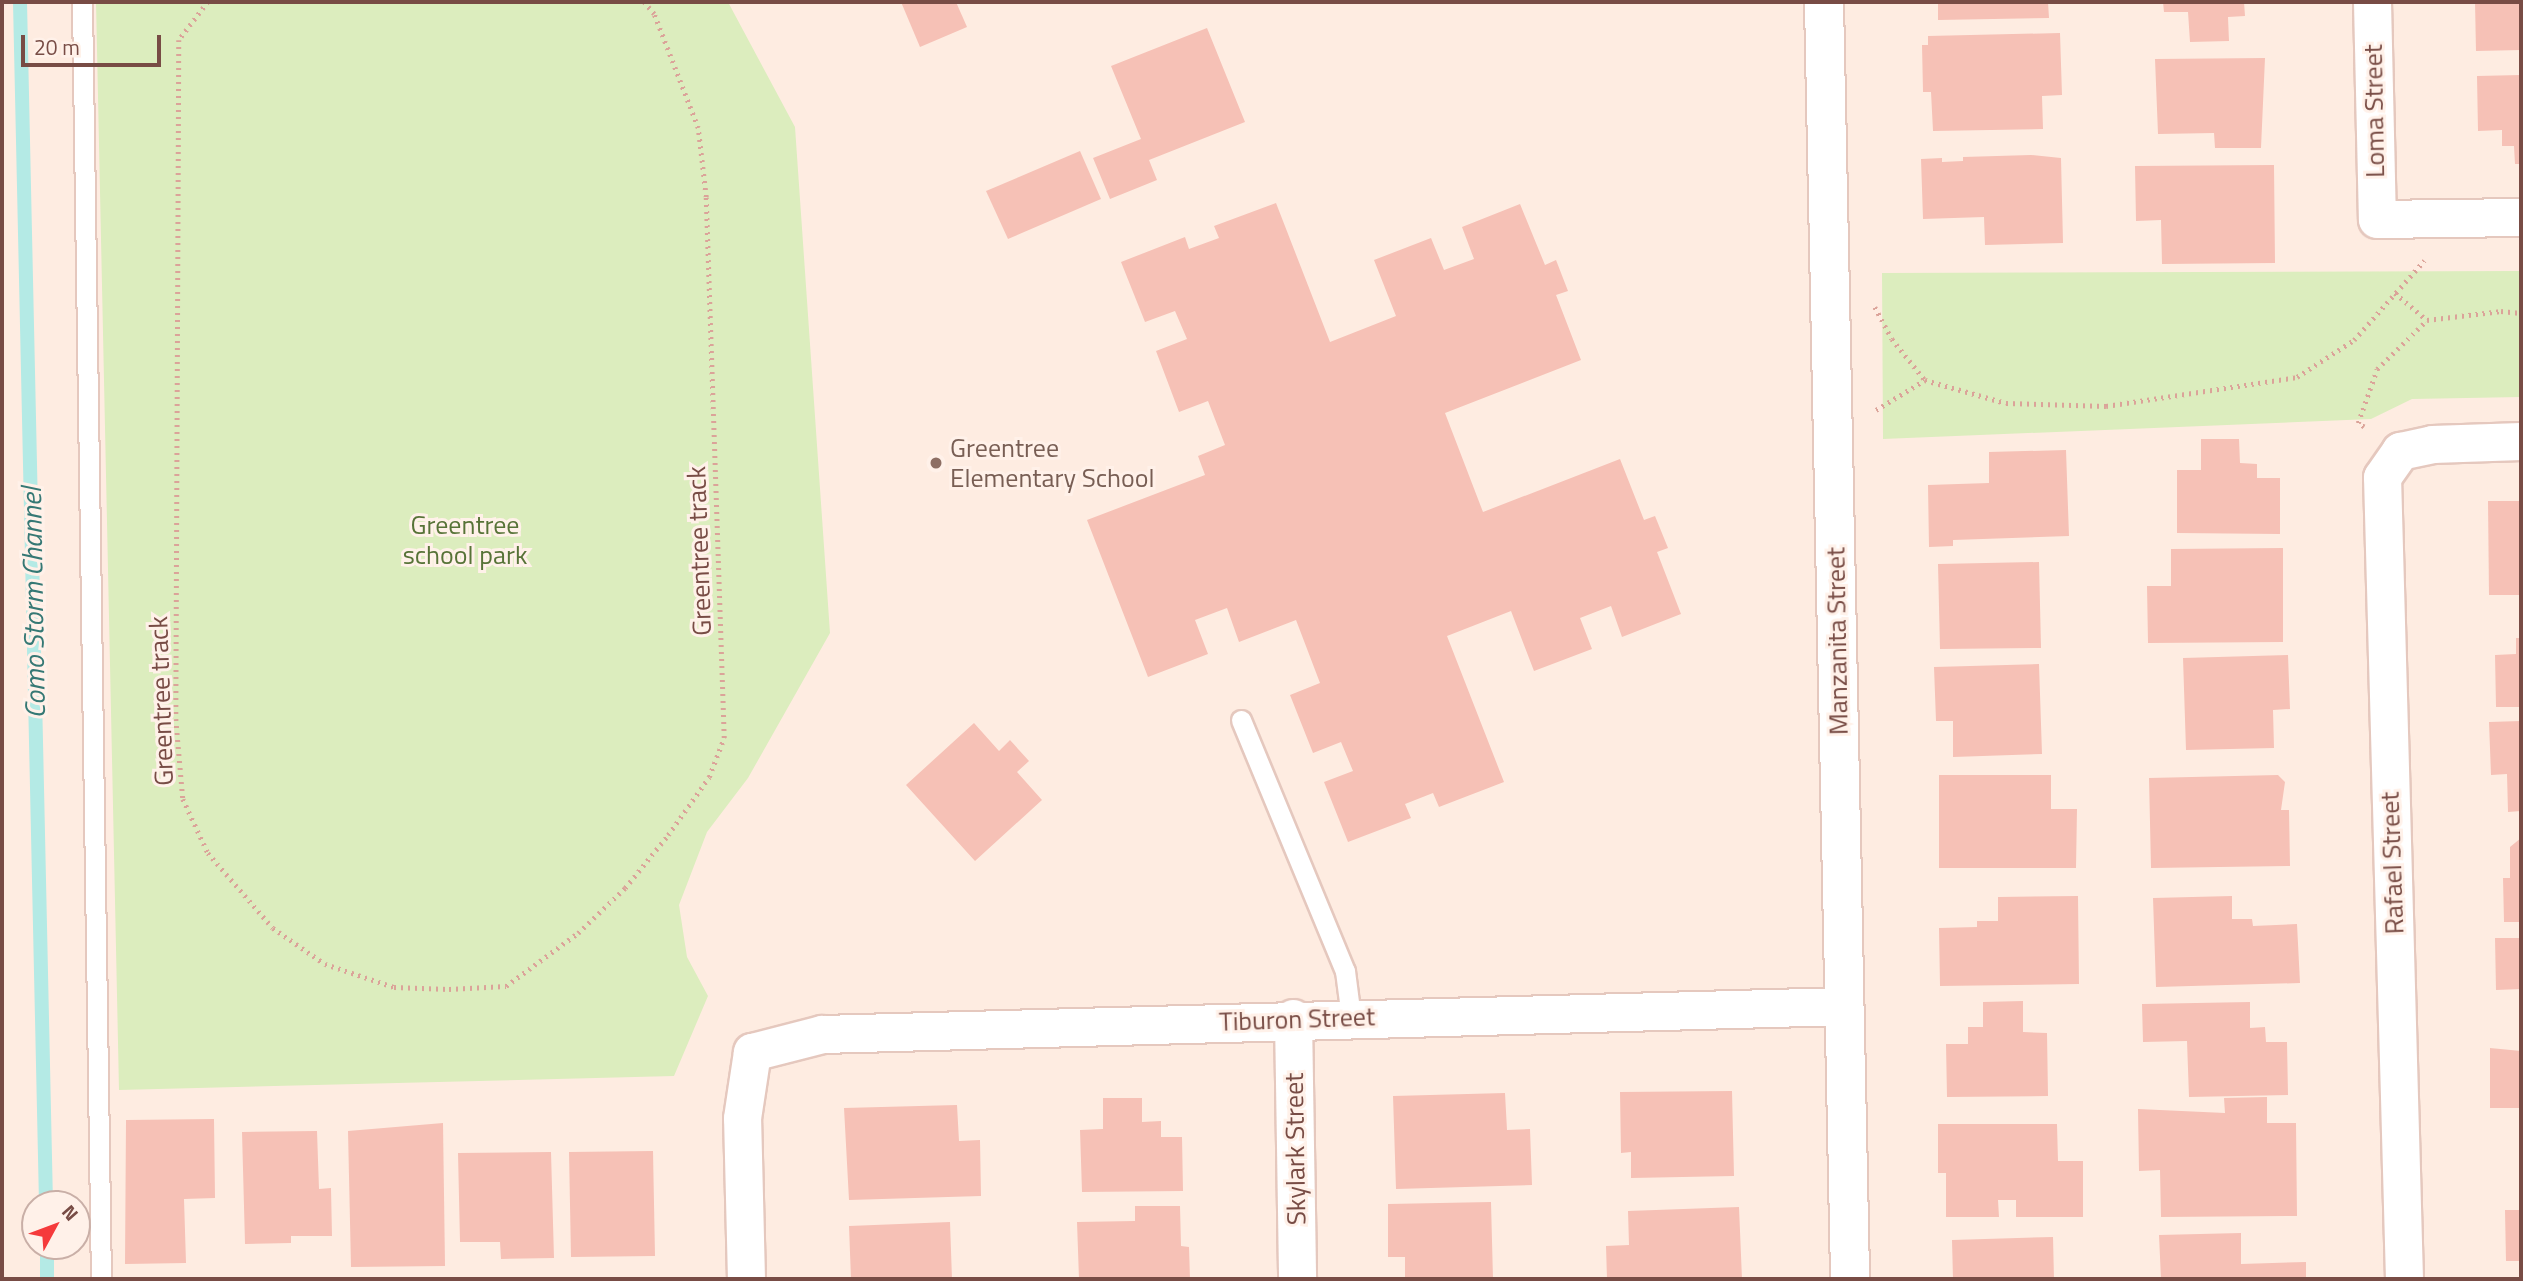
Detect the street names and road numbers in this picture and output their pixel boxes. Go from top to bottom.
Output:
street label: Loma Street [2357,44,2391,178]
street label: Greentree track [680,466,718,636]
street label: Manzanita Street [1820,547,1854,735]
street label: Greentree track [142,616,180,786]
street label: Rafael Street [2374,791,2410,935]
street label: Tiburon Street [1218,1001,1376,1037]
street label: Skylark Street [1278,1073,1312,1225]

